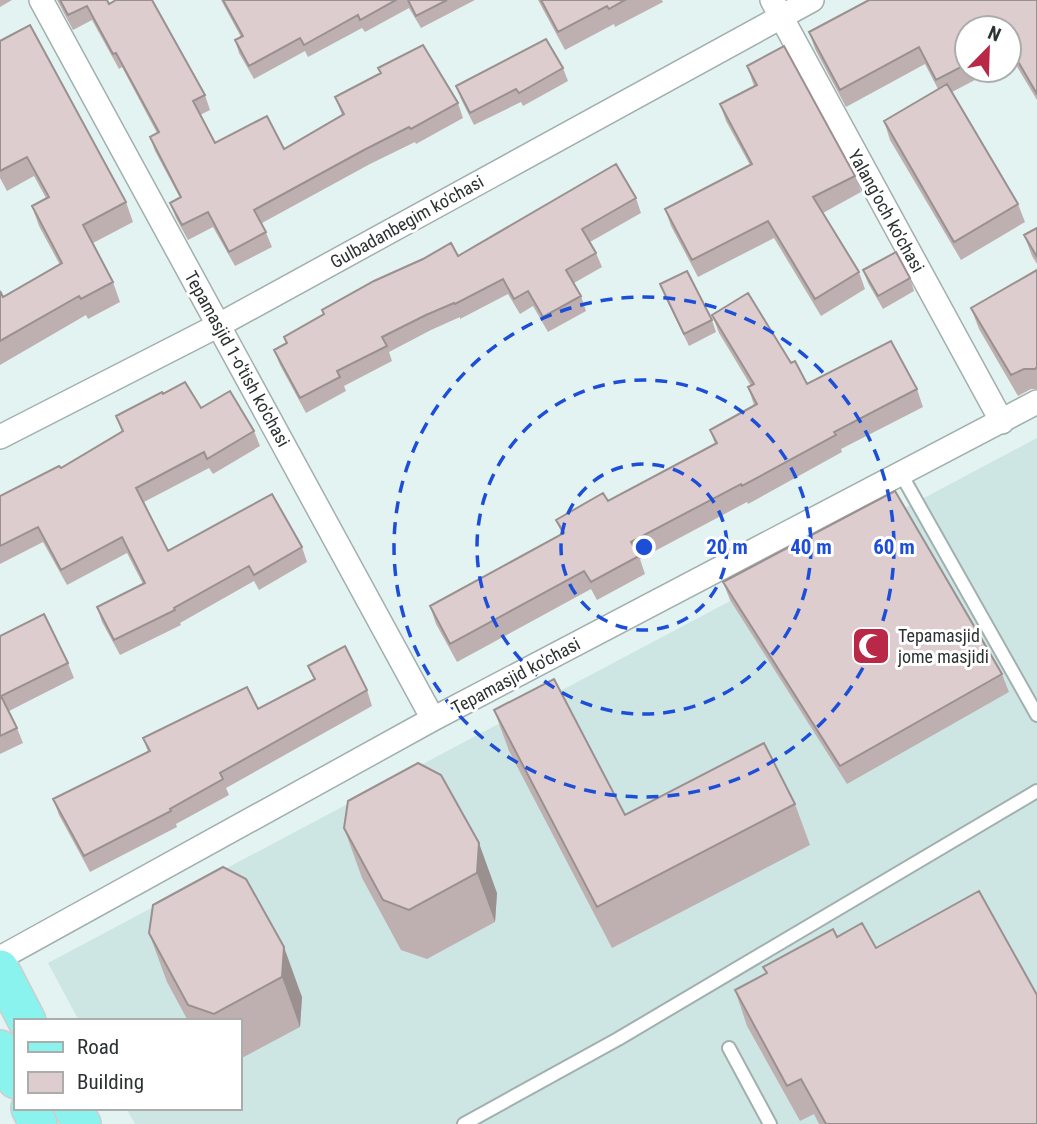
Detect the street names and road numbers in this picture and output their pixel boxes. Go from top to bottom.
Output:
street label: Yalang'och ko'chasi [844,146,929,276]
street label: Gulbadanbegim ko'chasi [327,171,487,272]
street label: Tepamasjid 1-o'tish ko'chasi [180,267,294,450]
street label: Tepamasjid ko'chasi [448,633,584,718]

